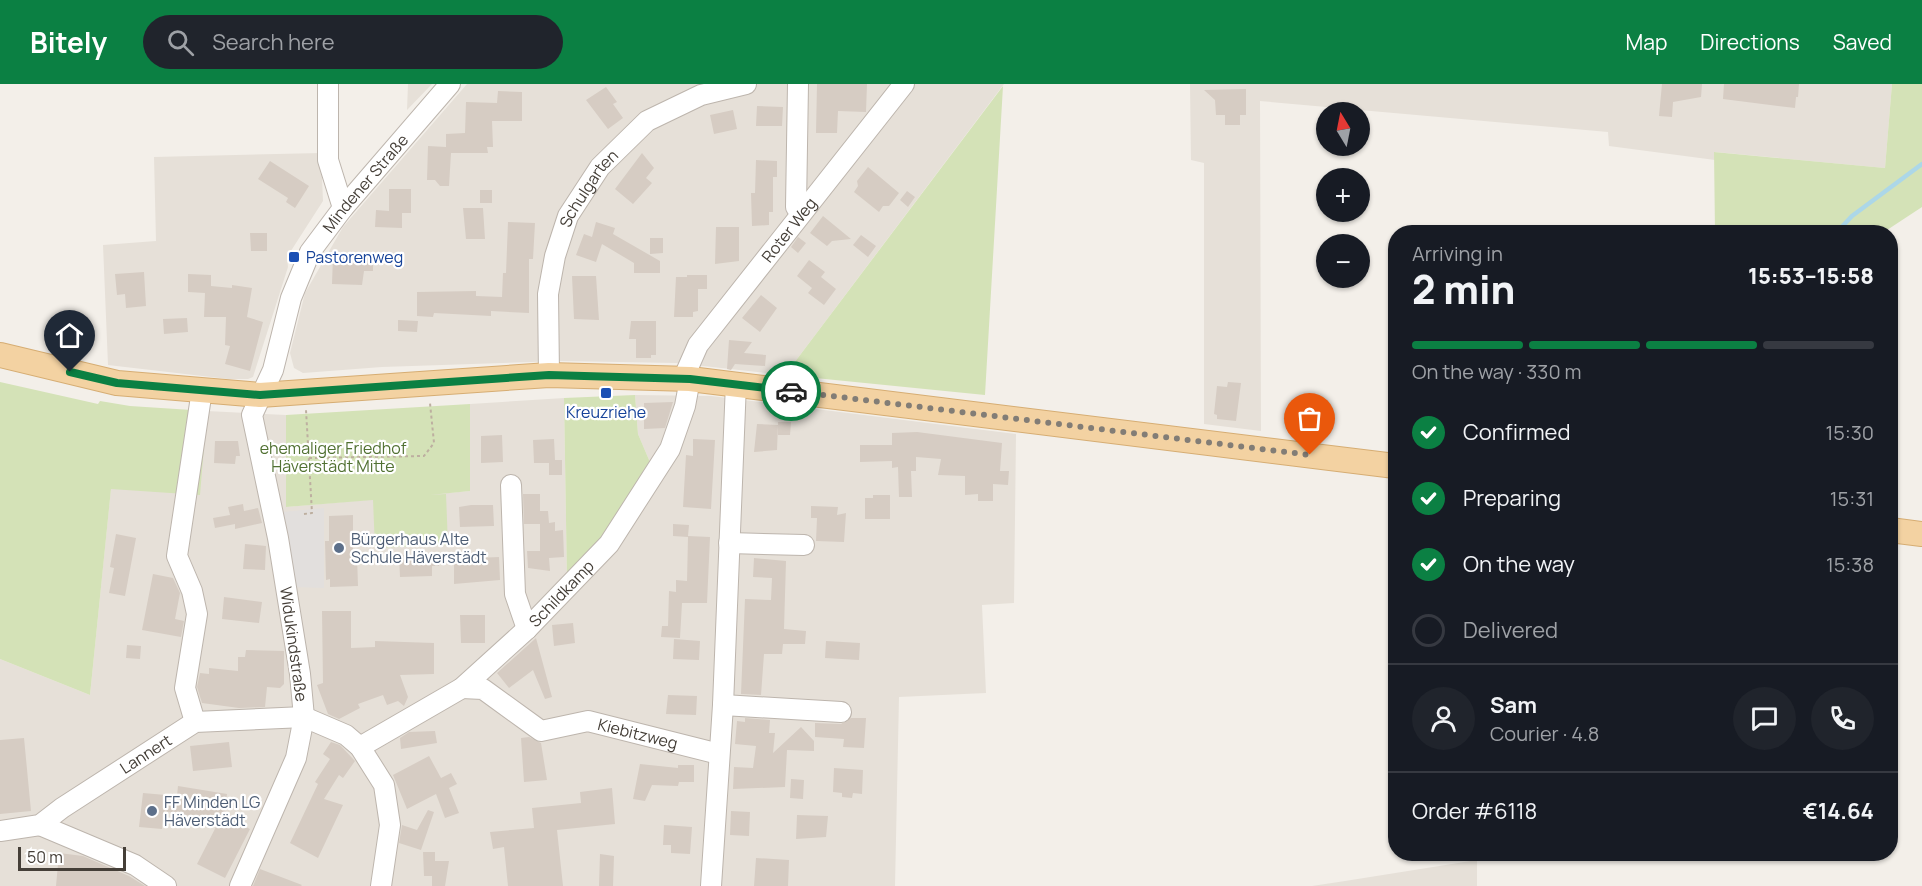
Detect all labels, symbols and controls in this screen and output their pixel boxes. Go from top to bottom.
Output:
search box [143,15,563,69]
text: Bitely [30,23,107,61]
icon: search [164,26,197,59]
text: Search here [212,27,335,57]
text: Map [1626,28,1667,56]
text: Directions [1700,28,1800,56]
text: Saved [1833,28,1892,56]
north arrow [1316,102,1370,156]
map controls [1316,102,1370,288]
street label: Mindener Straße [317,129,413,237]
street label: Schulgarten [554,144,623,230]
button: + [1316,168,1370,222]
street label: Roter Weg [757,193,821,267]
button: − [1316,234,1370,288]
text: Arriving in [1412,240,1503,267]
place label: Pastorenweg [306,246,403,268]
marker: Pastorenweg [287,250,301,264]
text: 15:53–15:58 [1748,261,1874,291]
text: 2 min [1412,262,1515,316]
pin [44,310,95,372]
icon: home [53,319,86,352]
text: On the way · 330 m [1412,358,1582,385]
courier [761,361,821,421]
icon: car [775,375,808,408]
marker: Kreuzriehe [599,386,613,400]
pin [1284,393,1335,455]
place label: Kreuzriehe [566,401,646,423]
icon: bag [1293,402,1326,435]
icon: check [1412,416,1445,449]
text: Confirmed [1463,417,1571,447]
text: 15:30 [1825,419,1874,446]
park label: ehemaliger Friedhof Häverstädt Mitte [260,437,407,477]
icon: check [1412,482,1445,515]
text: Preparing [1463,483,1561,513]
text: 15:31 [1830,485,1874,512]
place label: Bürgerhaus Alte Schule Häverstädt [351,528,487,568]
marker: Bürgerhaus Alte Schule Häverstädt [332,541,346,555]
icon: check [1412,548,1445,581]
text: On the way [1463,549,1575,579]
text: 15:38 [1826,551,1874,578]
street label: Schildkamp [524,555,599,632]
street label: Widukindstraße [275,585,313,703]
text: Delivered [1463,615,1558,645]
button: person [1412,687,1475,750]
button: chat [1733,687,1796,750]
button: phone [1811,687,1874,750]
text: Sam [1490,690,1537,720]
street label: Kiebitzweg [596,713,680,754]
text: Courier · 4.8 [1490,720,1599,747]
street label: Lannert [116,729,176,779]
place label: FF Minden LG Häverstädt [164,791,260,831]
text: Order #6118 [1412,796,1537,826]
text: €14.64 [1803,796,1874,826]
marker: FF Minden LG Häverstädt [145,804,159,818]
scale bar [18,844,126,872]
text: 50 m [27,846,63,868]

